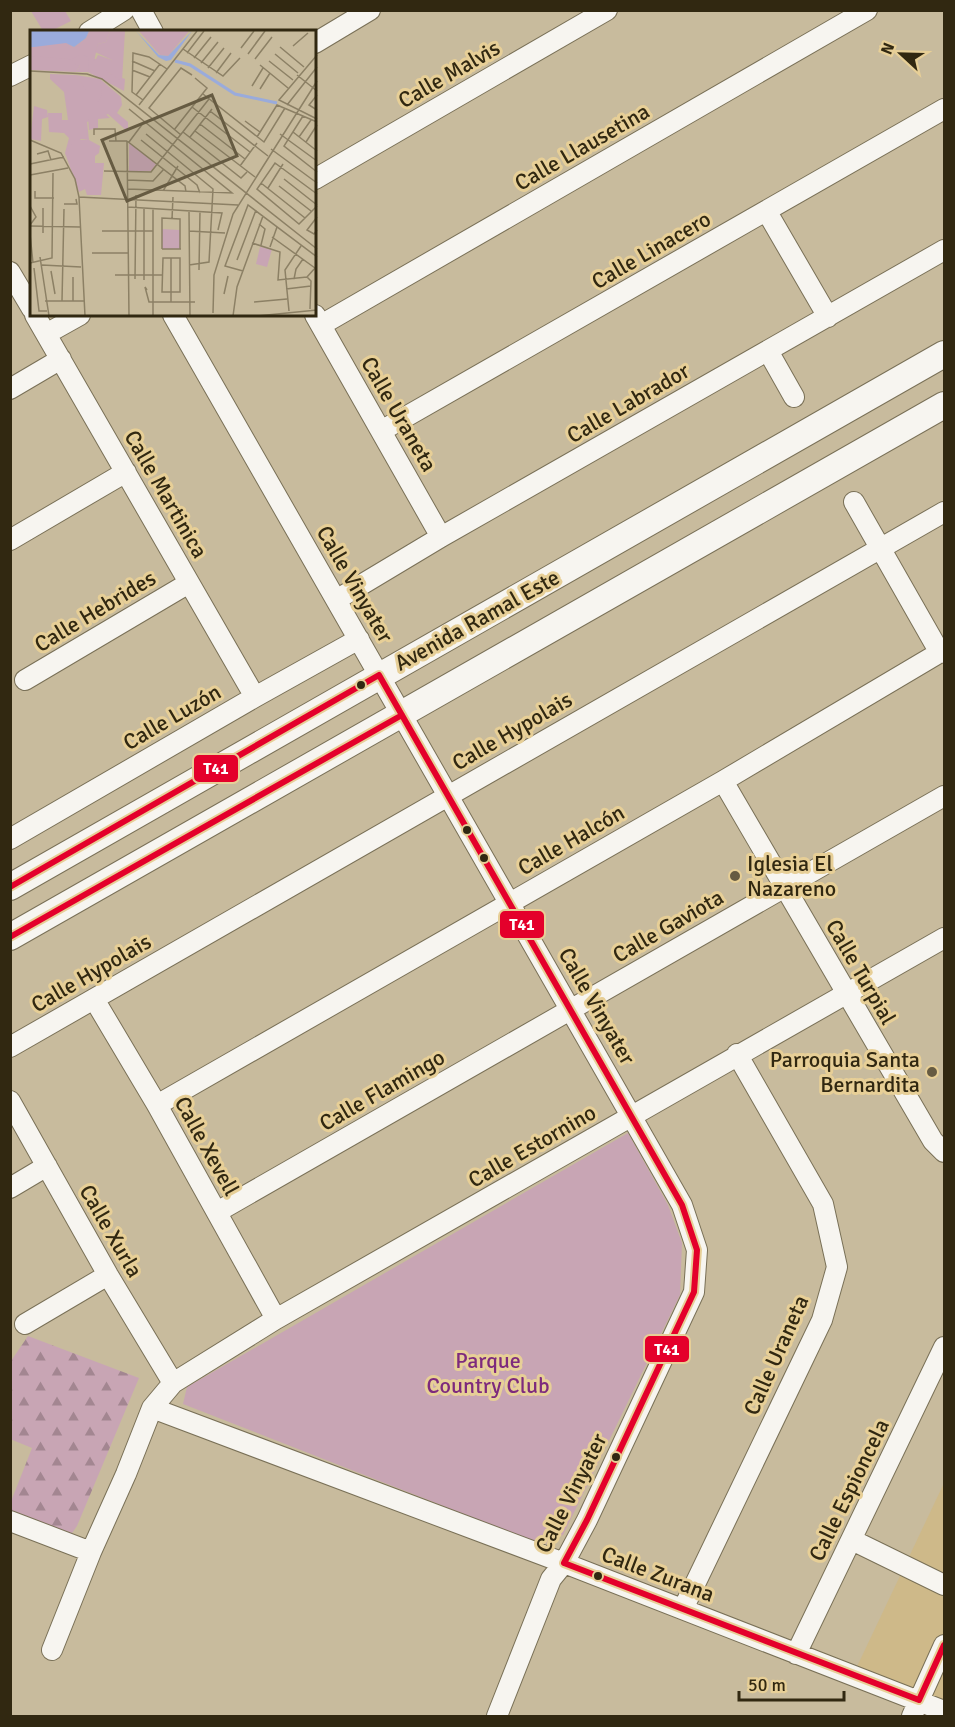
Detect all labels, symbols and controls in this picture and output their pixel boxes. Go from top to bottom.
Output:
north arrow [871,24,931,84]
inset map [30,30,316,316]
street label: Calle Malvis [393,34,505,114]
text: N [877,40,899,58]
street label: Calle Llausetina [510,98,654,196]
street label: Calle Linacero [587,205,715,295]
street label: Calle Uraneta [355,352,443,476]
street label: Calle Labrador [562,357,694,449]
street label: Calle Martinica [118,425,214,563]
street label: Calle Vinyater [311,521,399,647]
street label: Calle Hebrides [29,564,161,658]
street label: Avenida Ramal Este [390,564,564,676]
street label: Calle Luzón [118,678,226,756]
unlabelled marker [355,679,367,691]
street label: Calle Hypolais [447,686,577,776]
line badge: T41 [193,754,239,783]
text: T41 [203,759,229,779]
street label: Calle Halcón [513,799,629,881]
unlabelled marker [461,824,473,836]
place label: Iglesia El Nazareno [747,850,836,902]
unlabelled marker [478,852,490,864]
marker: Iglesia El Nazareno [728,869,742,883]
street label: Calle Gaviota [608,883,728,969]
line badge: T41 [499,910,545,939]
text: T41 [509,915,535,935]
street label: Calle Turpial [820,915,902,1029]
street label: Calle Hypolais [26,928,156,1018]
street label: Calle Vinyater [553,943,641,1069]
street label: Calle Flamingo [315,1043,449,1137]
place label: Parroquia Santa Bernardita [770,1046,920,1098]
marker: Parroquia Santa Bernardita [925,1065,939,1079]
street label: Calle Xevell [169,1092,245,1200]
street label: Calle Estornino [463,1099,601,1193]
street label: Calle Xurla [74,1180,148,1282]
street label: Calle Uraneta [738,1291,814,1419]
line badge: T41 [644,1335,690,1363]
text: T41 [654,1340,680,1360]
park label: Parque Country Club [426,1347,550,1399]
street label: Calle Espioncela [803,1415,895,1565]
street label: Calle Vinyater [529,1429,613,1557]
unlabelled marker [610,1451,622,1463]
street label: Calle Zurana [598,1540,718,1608]
unlabelled marker [592,1570,604,1582]
scale bar [739,1664,844,1702]
text: 50 m [748,1674,786,1696]

